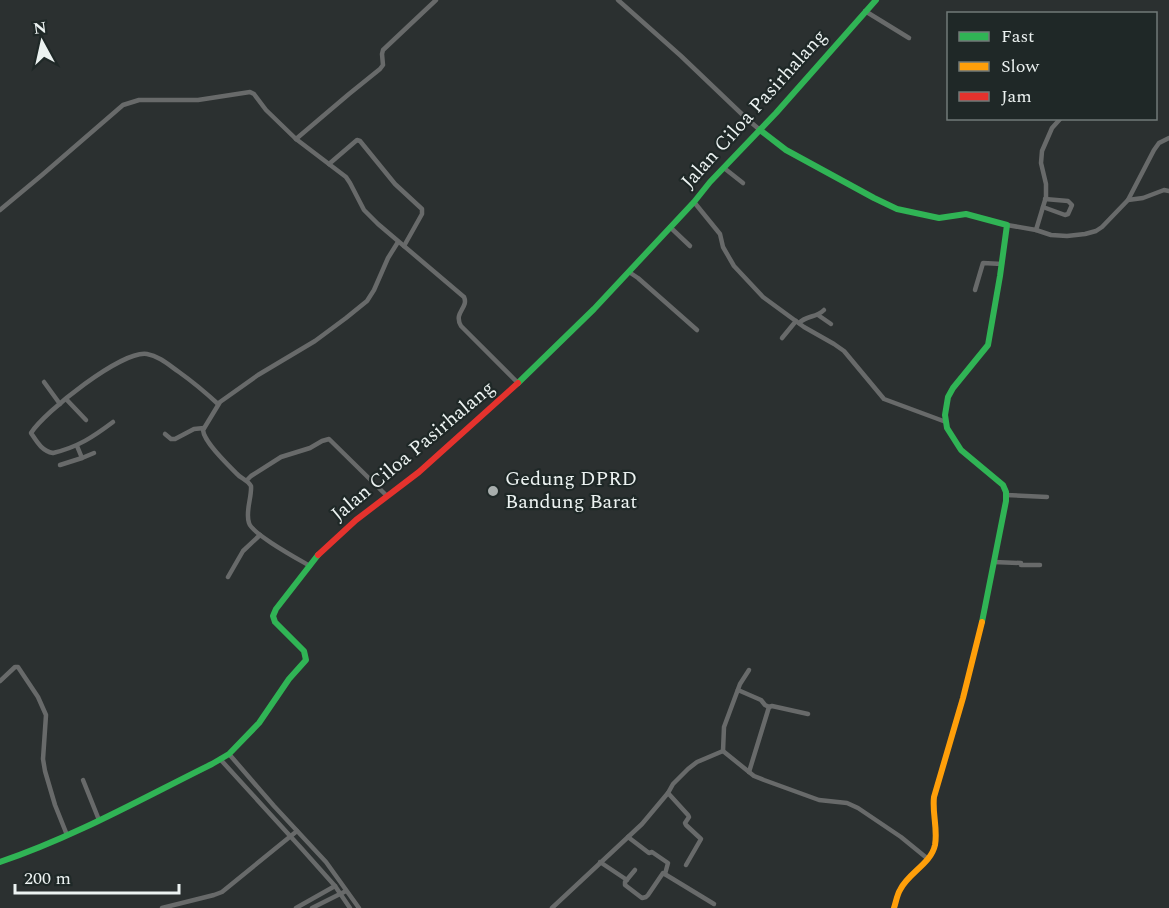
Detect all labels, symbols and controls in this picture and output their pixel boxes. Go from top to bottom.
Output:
north arrow [12,12,72,72]
legend [947,12,1157,120]
text: N [32,15,48,41]
street label: Jalan Ciloa Pasirhalang [674,22,834,196]
text: Fast [1001,23,1034,50]
text: Slow [1001,53,1040,80]
text: Jam [1001,83,1032,110]
street label: Jalan Ciloa Pasirhalang [325,373,501,529]
place label: Gedung DPRD Bandung Barat [505,464,637,517]
marker: Gedung DPRD Bandung Barat [486,484,500,498]
scale bar [15,857,178,895]
text: 200 m [24,865,71,892]

